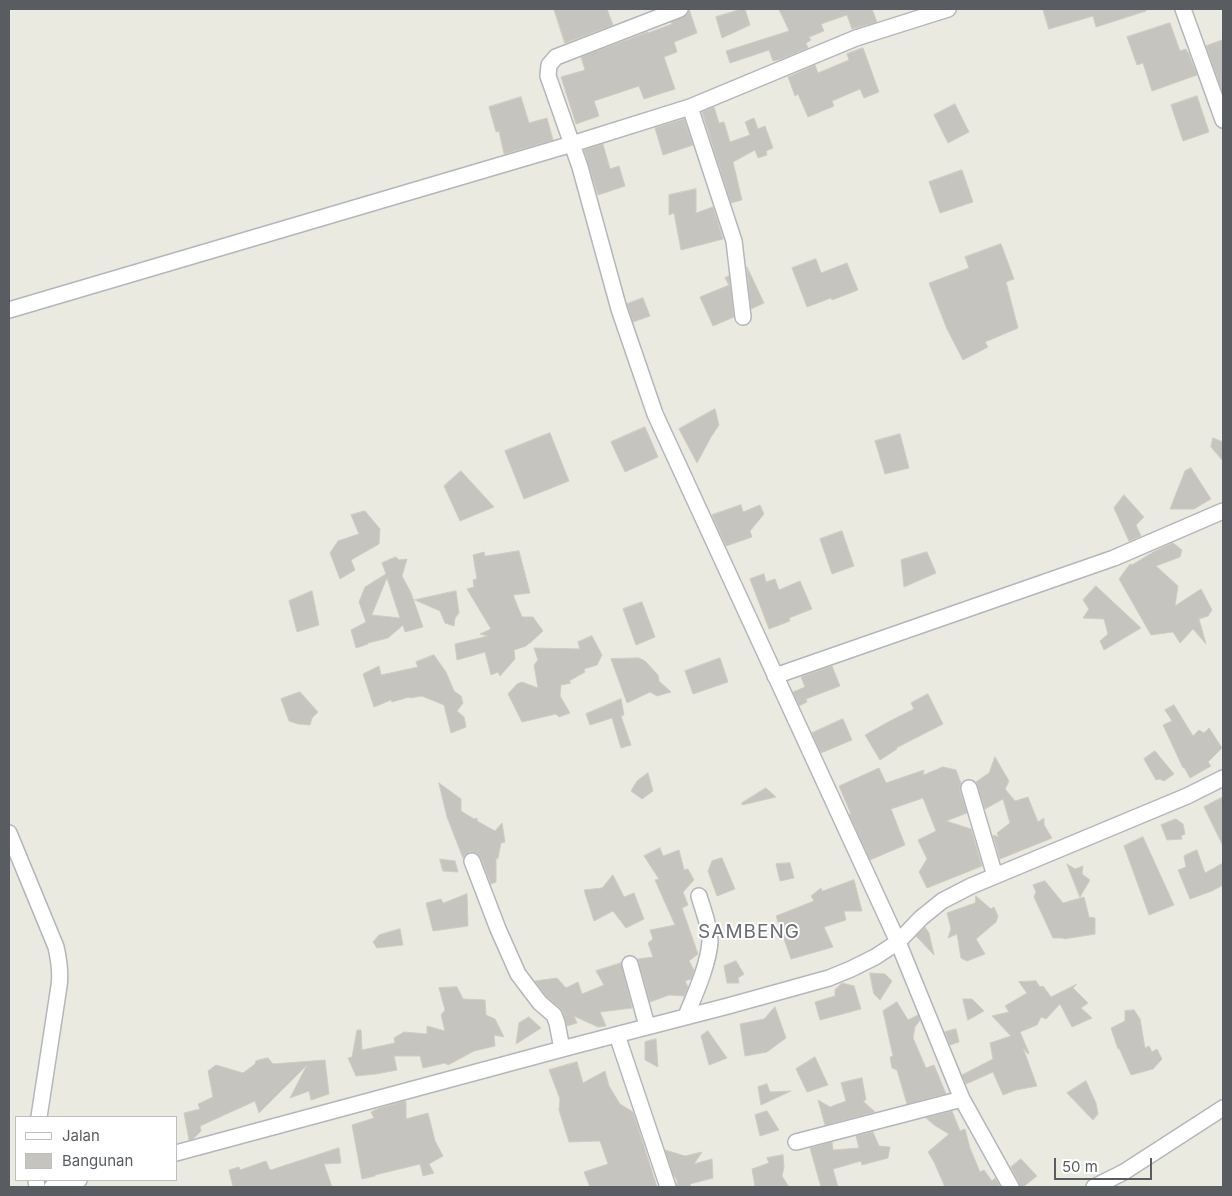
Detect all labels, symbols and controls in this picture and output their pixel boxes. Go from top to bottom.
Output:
district label: SAMBENG [697,921,801,943]
legend [15,1116,178,1181]
text: Jalan [62,1126,100,1145]
scale bar [1057,1148,1154,1180]
text: Bangunan [62,1151,133,1170]
text: 50 m [1062,1157,1098,1176]

